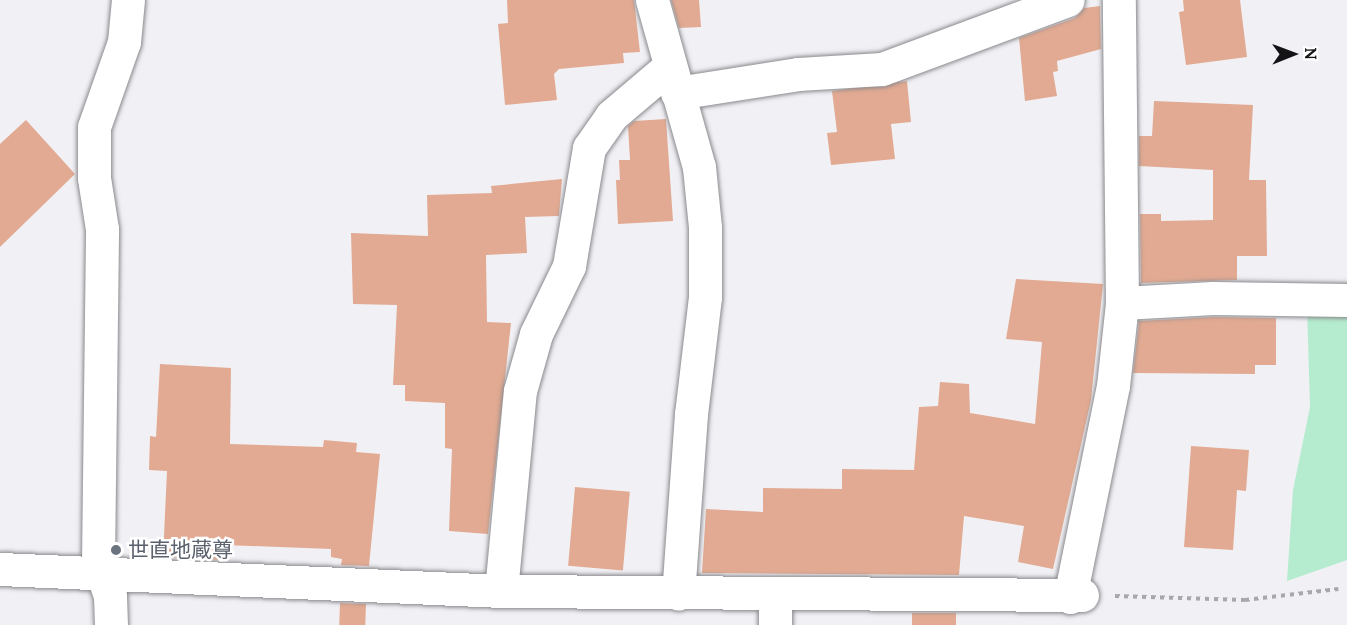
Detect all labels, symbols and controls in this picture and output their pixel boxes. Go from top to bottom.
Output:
north arrow [1263,24,1323,84]
text: N [1301,47,1321,60]
place label: 世直地蔵尊 [128,537,233,563]
marker: 世直地蔵尊 [109,543,123,557]

